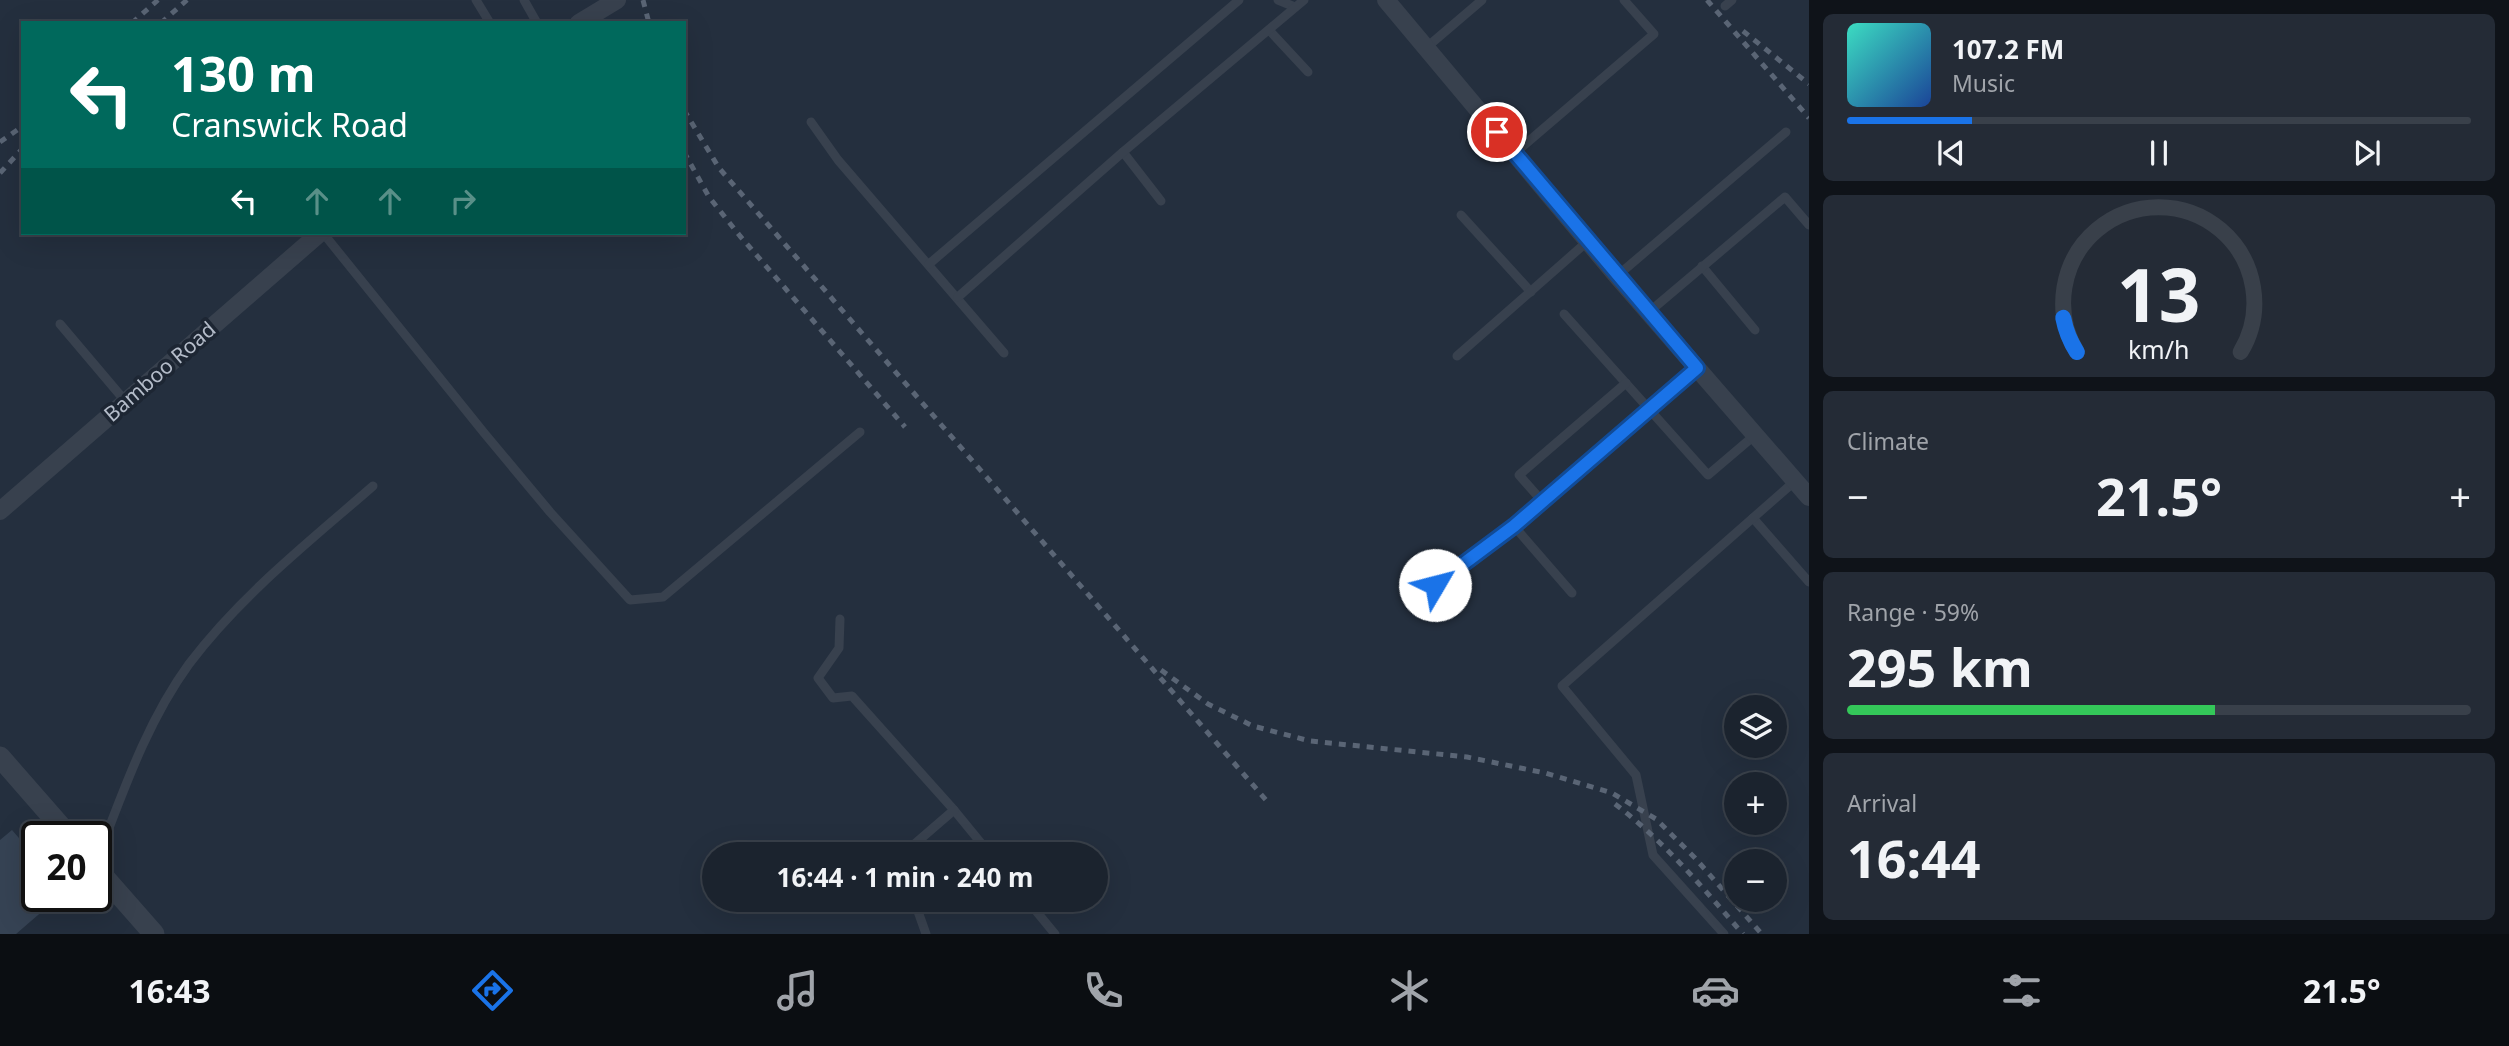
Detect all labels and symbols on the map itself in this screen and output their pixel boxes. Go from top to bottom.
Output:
pin [1467,102,1527,162]
street label: Bamboo Road [98,315,221,428]
position arrow [1398,548,1472,622]
speed limit sign: 20 [21,821,112,912]

